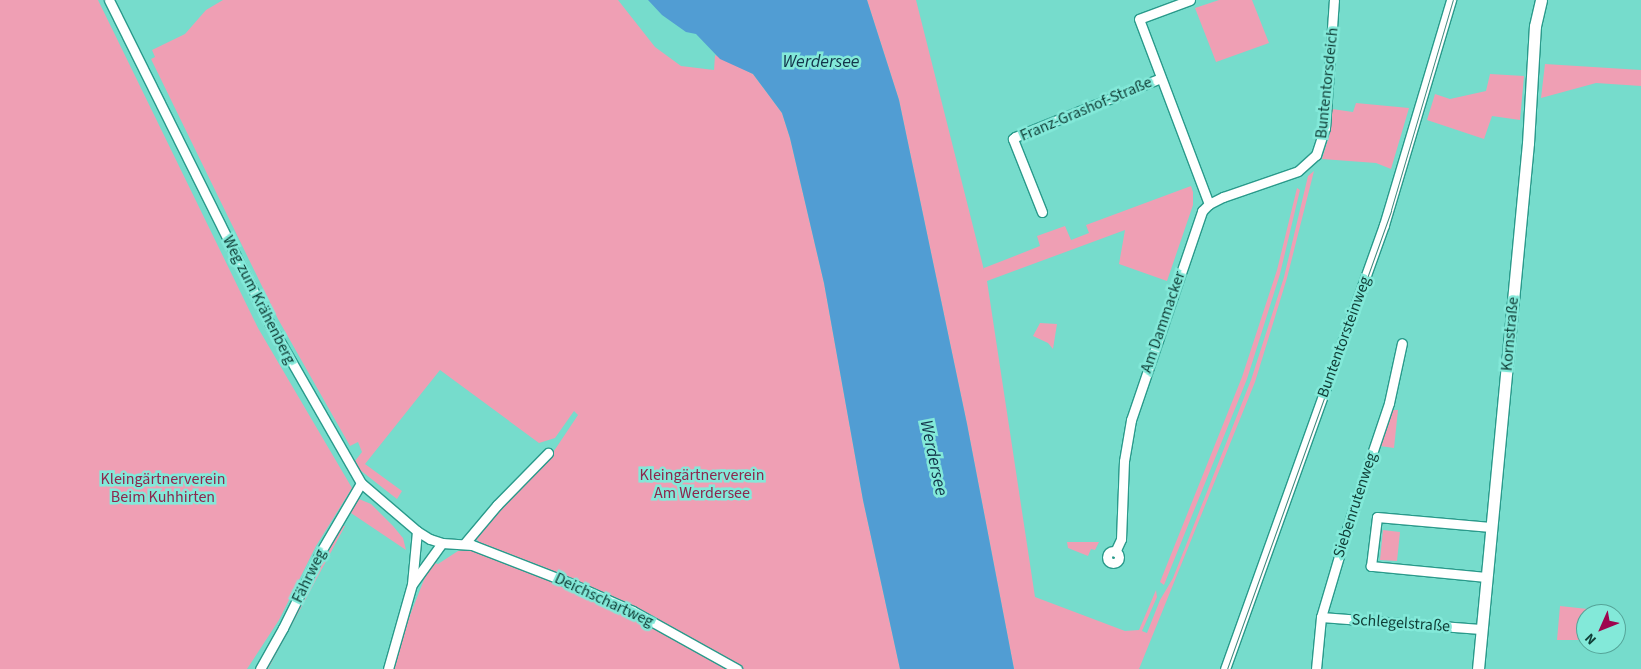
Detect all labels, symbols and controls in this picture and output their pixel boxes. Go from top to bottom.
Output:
street label: Buntentorsdeich [1312,27,1342,139]
water label: Werdersee [783,51,859,73]
street label: Franz-Grashof-Straße [1017,73,1155,145]
street label: Weg zum Krähenberg [218,233,300,367]
street label: Am Dammacker [1137,269,1189,375]
street label: Buntentorsteinweg [1313,274,1375,400]
street label: Kornstraße [1497,296,1523,372]
water label: Werdersee [914,418,952,498]
street label: Siebenrutenweg [1329,450,1381,560]
park label: Kleingärtnerverein Am Werdersee [640,465,764,503]
park label: Kleingärtnerverein Beim Kuhhirten [101,469,225,507]
street label: Fährweg [288,546,330,606]
street label: Deichschartweg [552,569,656,631]
north arrow [1576,604,1626,654]
street label: Schlegelstraße [1351,610,1451,636]
text: N [1581,628,1601,649]

